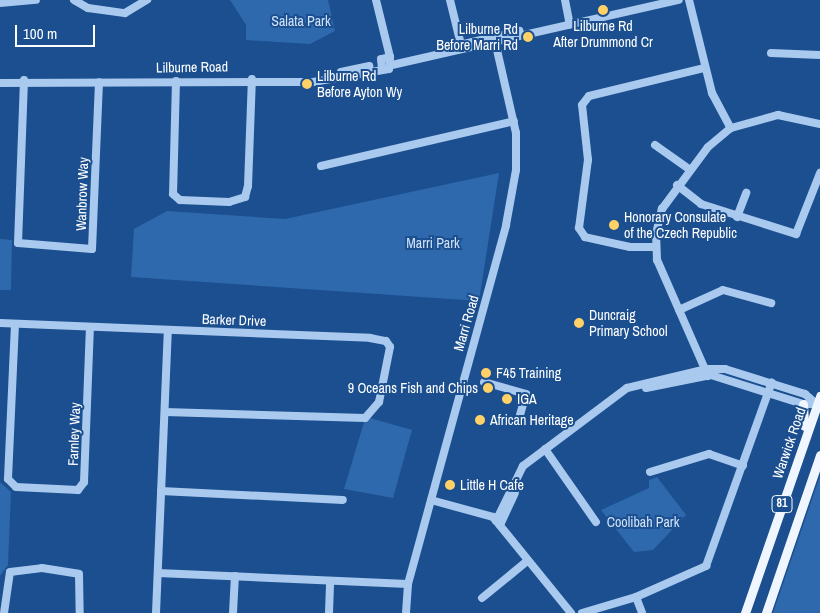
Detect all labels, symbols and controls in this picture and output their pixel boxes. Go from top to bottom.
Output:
marker: Lilburne Rd After Drummond Cr [597,4,609,16]
park label: Salata Park [271,13,331,29]
scale bar [18,15,98,47]
place label: Lilburne Rd After Drummond Cr [553,18,653,50]
place label: Lilburne Rd Before Marri Rd [436,21,518,54]
text: 100 m [23,23,57,44]
marker: Lilburne Rd Before Marri Rd [522,31,534,43]
street label: Lilburne Road [156,58,228,76]
place label: Lilburne Rd Before Ayton Wy [317,68,403,100]
marker: Lilburne Rd Before Ayton Wy [301,78,313,90]
street label: Wanbrow Way [72,157,92,231]
place label: Honorary Consulate of the Czech Republic [624,209,737,242]
marker: Honorary Consulate of the Czech Republic [608,219,620,231]
park label: Marri Park [406,235,460,251]
street label: Marri Road [450,293,482,353]
place label: Duncraig Primary School [589,307,667,340]
street label: Barker Drive [202,310,266,330]
marker: Duncraig Primary School [573,317,585,329]
place label: F45 Training [496,365,561,381]
marker: F45 Training [480,367,492,379]
place label: 9 Oceans Fish and Chips [348,380,478,396]
marker: 9 Oceans Fish and Chips [482,382,494,394]
place label: IGA [517,391,537,407]
marker: IGA [501,393,513,405]
street label: Farnley Way [64,402,84,466]
street label: Warwick Road [769,405,809,481]
place label: African Heritage [490,412,574,428]
marker: African Heritage [474,414,486,426]
place label: Little H Cafe [460,477,524,493]
marker: Little H Cafe [444,479,456,491]
road number: 81 [771,494,793,514]
park label: Coolibah Park [607,514,679,530]

